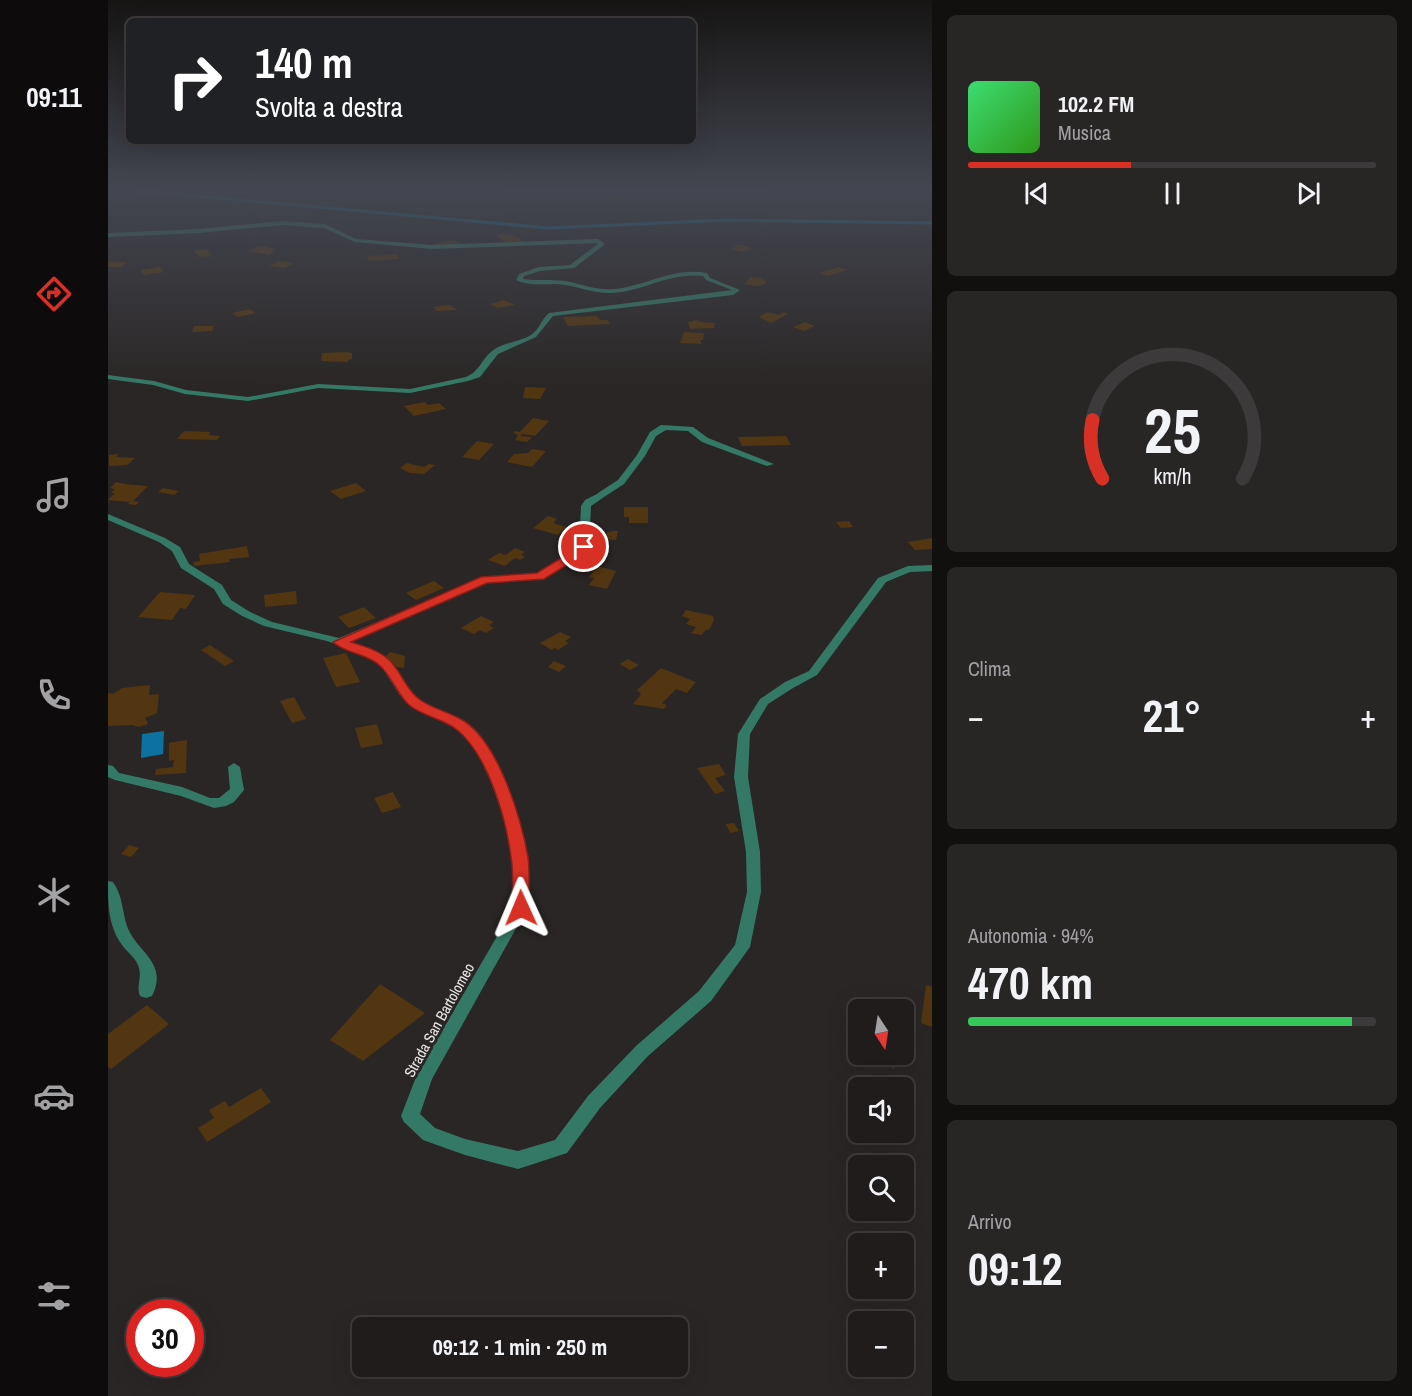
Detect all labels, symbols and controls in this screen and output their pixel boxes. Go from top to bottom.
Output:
text: 140 m [255,35,353,91]
icon: right [156,42,234,120]
text: 09:11 [26,79,82,115]
text: Svolta a destra [255,89,403,125]
text: 102.2 FM [1058,89,1134,119]
text: Musica [1058,119,1111,146]
icon: previous [1020,177,1053,210]
icon: pause [1156,177,1189,210]
icon: next [1292,177,1325,210]
icon: directions [33,273,75,315]
text: 25 [1144,388,1200,472]
text: km/h [1153,462,1191,491]
icon: music [33,474,75,516]
pin [558,521,609,572]
icon: arrive [567,530,600,563]
text: Clima [968,655,1011,682]
icon: phone [33,674,75,716]
text: 21° [1142,685,1202,746]
text: − [968,694,984,738]
text: + [1360,694,1376,738]
icon: climate [33,874,75,916]
position arrow [489,876,553,940]
text: Autonomia · 94% [968,922,1094,949]
text: 470 km [968,952,1093,1013]
street label: Strada San Bartolomeo [399,959,479,1081]
north arrow [848,999,914,1065]
map controls [848,999,914,1377]
icon: car [33,1075,75,1117]
button: sound [848,1077,914,1143]
button: search [848,1155,914,1221]
text: Arrivo [968,1208,1012,1235]
button: + [848,1233,914,1299]
text: 09:12 [968,1238,1062,1299]
icon: filters [33,1275,75,1317]
speed limit sign: 30 [126,1299,204,1377]
button: − [848,1311,914,1377]
text: 09:12 · 1 min · 250 m [433,1332,607,1362]

